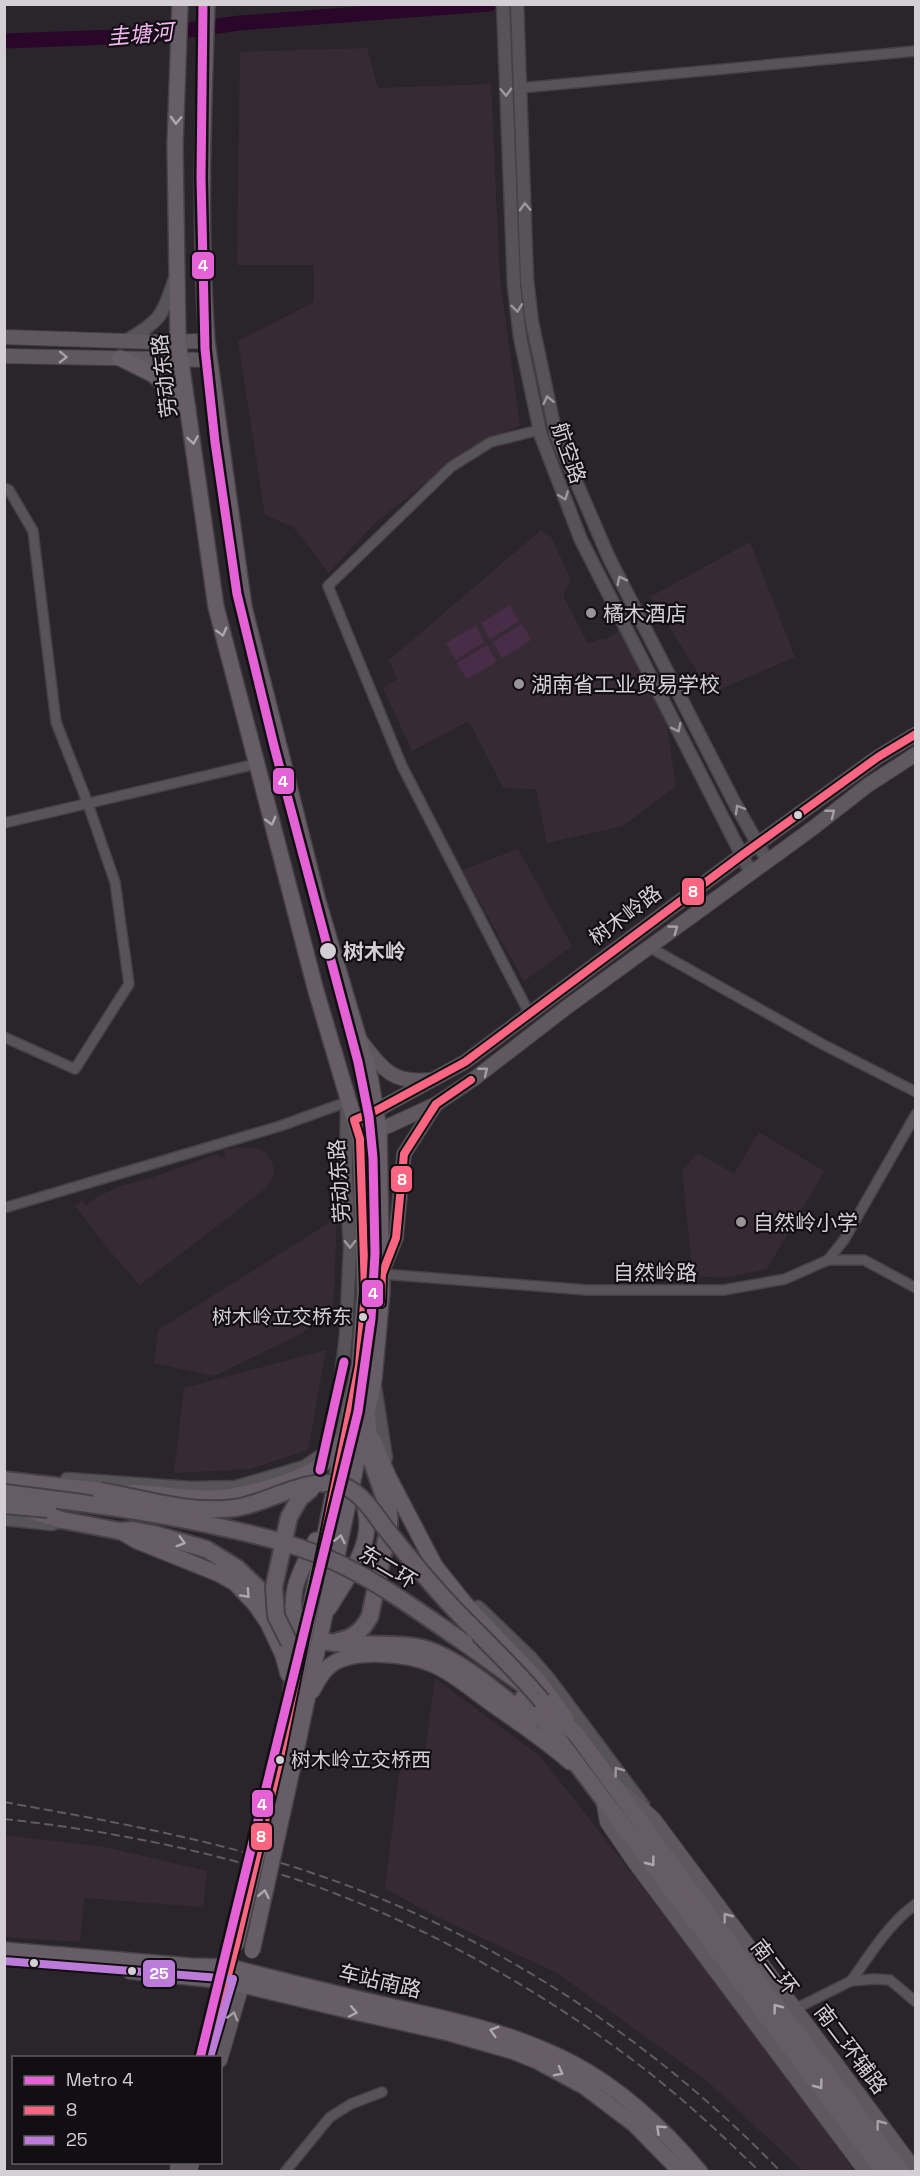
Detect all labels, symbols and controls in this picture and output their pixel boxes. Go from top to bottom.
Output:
water label: 圭塘河 [106,17,178,51]
one-way arrow [500,88,513,97]
one-way arrow [170,115,183,124]
one-way arrow [518,202,531,211]
line badge: 4 [191,251,215,280]
text: 4 [198,255,208,276]
one-way arrow [510,303,522,312]
street label: 劳动东路 [145,333,183,419]
one-way arrow [58,351,67,363]
one-way arrow [542,395,555,405]
street label: 航空路 [546,419,592,487]
one-way arrow [186,434,199,444]
one-way arrow [556,490,569,501]
one-way arrow [616,575,628,586]
place label: 橘木酒店 [603,600,687,627]
marker: 橘木酒店 [584,606,598,620]
one-way arrow [215,627,228,637]
place label: 湖南省工业贸易学校 [531,671,720,698]
marker: 湖南省工业贸易学校 [512,677,526,691]
one-way arrow [669,721,681,732]
line badge: 4 [272,767,295,795]
text: 4 [278,771,288,792]
one-way arrow [734,805,746,815]
unlabelled marker [792,809,804,821]
one-way arrow [825,810,836,821]
one-way arrow [264,816,277,826]
line badge: 8 [681,877,705,906]
street label: 树木岭路 [583,879,667,951]
text: 8 [688,881,698,902]
one-way arrow [668,925,679,936]
place label: 树木岭 [343,938,406,965]
marker: 树木岭 [318,941,338,961]
one-way arrow [478,1067,489,1078]
street label: 劳动东路 [323,1138,355,1224]
line badge: 8 [390,1165,413,1193]
text: 8 [397,1169,407,1190]
place label: 自然岭小学 [753,1209,858,1236]
marker: 自然岭小学 [734,1215,748,1229]
one-way arrow [343,1240,356,1249]
street label: 自然岭路 [613,1259,697,1286]
line badge: 4 [361,1279,384,1308]
text: 4 [368,1283,378,1304]
place label: 树木岭立交桥东 [212,1304,352,1330]
marker: 树木岭立交桥东 [357,1311,369,1323]
one-way arrow [333,1534,346,1544]
one-way arrow [175,1535,185,1547]
street label: 东二环 [354,1539,422,1595]
one-way arrow [239,1587,250,1598]
place label: 树木岭立交桥西 [291,1747,431,1773]
marker: 树木岭立交桥西 [274,1754,286,1766]
one-way arrow [614,1767,625,1778]
line badge: 4 [251,1789,274,1818]
text: 4 [257,1794,267,1815]
line badge: 8 [250,1822,273,1851]
text: 8 [256,1826,266,1847]
one-way arrow [644,1855,655,1866]
one-way arrow [257,1889,270,1899]
one-way arrow [723,1912,734,1923]
street label: 南二环 [745,1934,805,2000]
unlabelled marker [28,1957,40,1969]
street label: 车站南路 [336,1958,424,2004]
line badge: 25 [142,1959,176,1988]
text: 25 [149,1963,169,1984]
unlabelled marker [126,1965,138,1977]
street label: 南二环辅路 [809,1999,893,2099]
one-way arrow [774,2003,785,2014]
one-way arrow [348,2005,358,2018]
one-way arrow [226,2011,239,2021]
one-way arrow [489,2026,499,2038]
legend [12,2056,222,2164]
one-way arrow [553,2065,564,2077]
text: Metro 4 [66,2068,134,2091]
one-way arrow [812,2078,823,2089]
text: 8 [66,2098,77,2121]
one-way arrow [877,2120,888,2131]
one-way arrow [656,2125,666,2136]
text: 25 [66,2128,88,2151]

